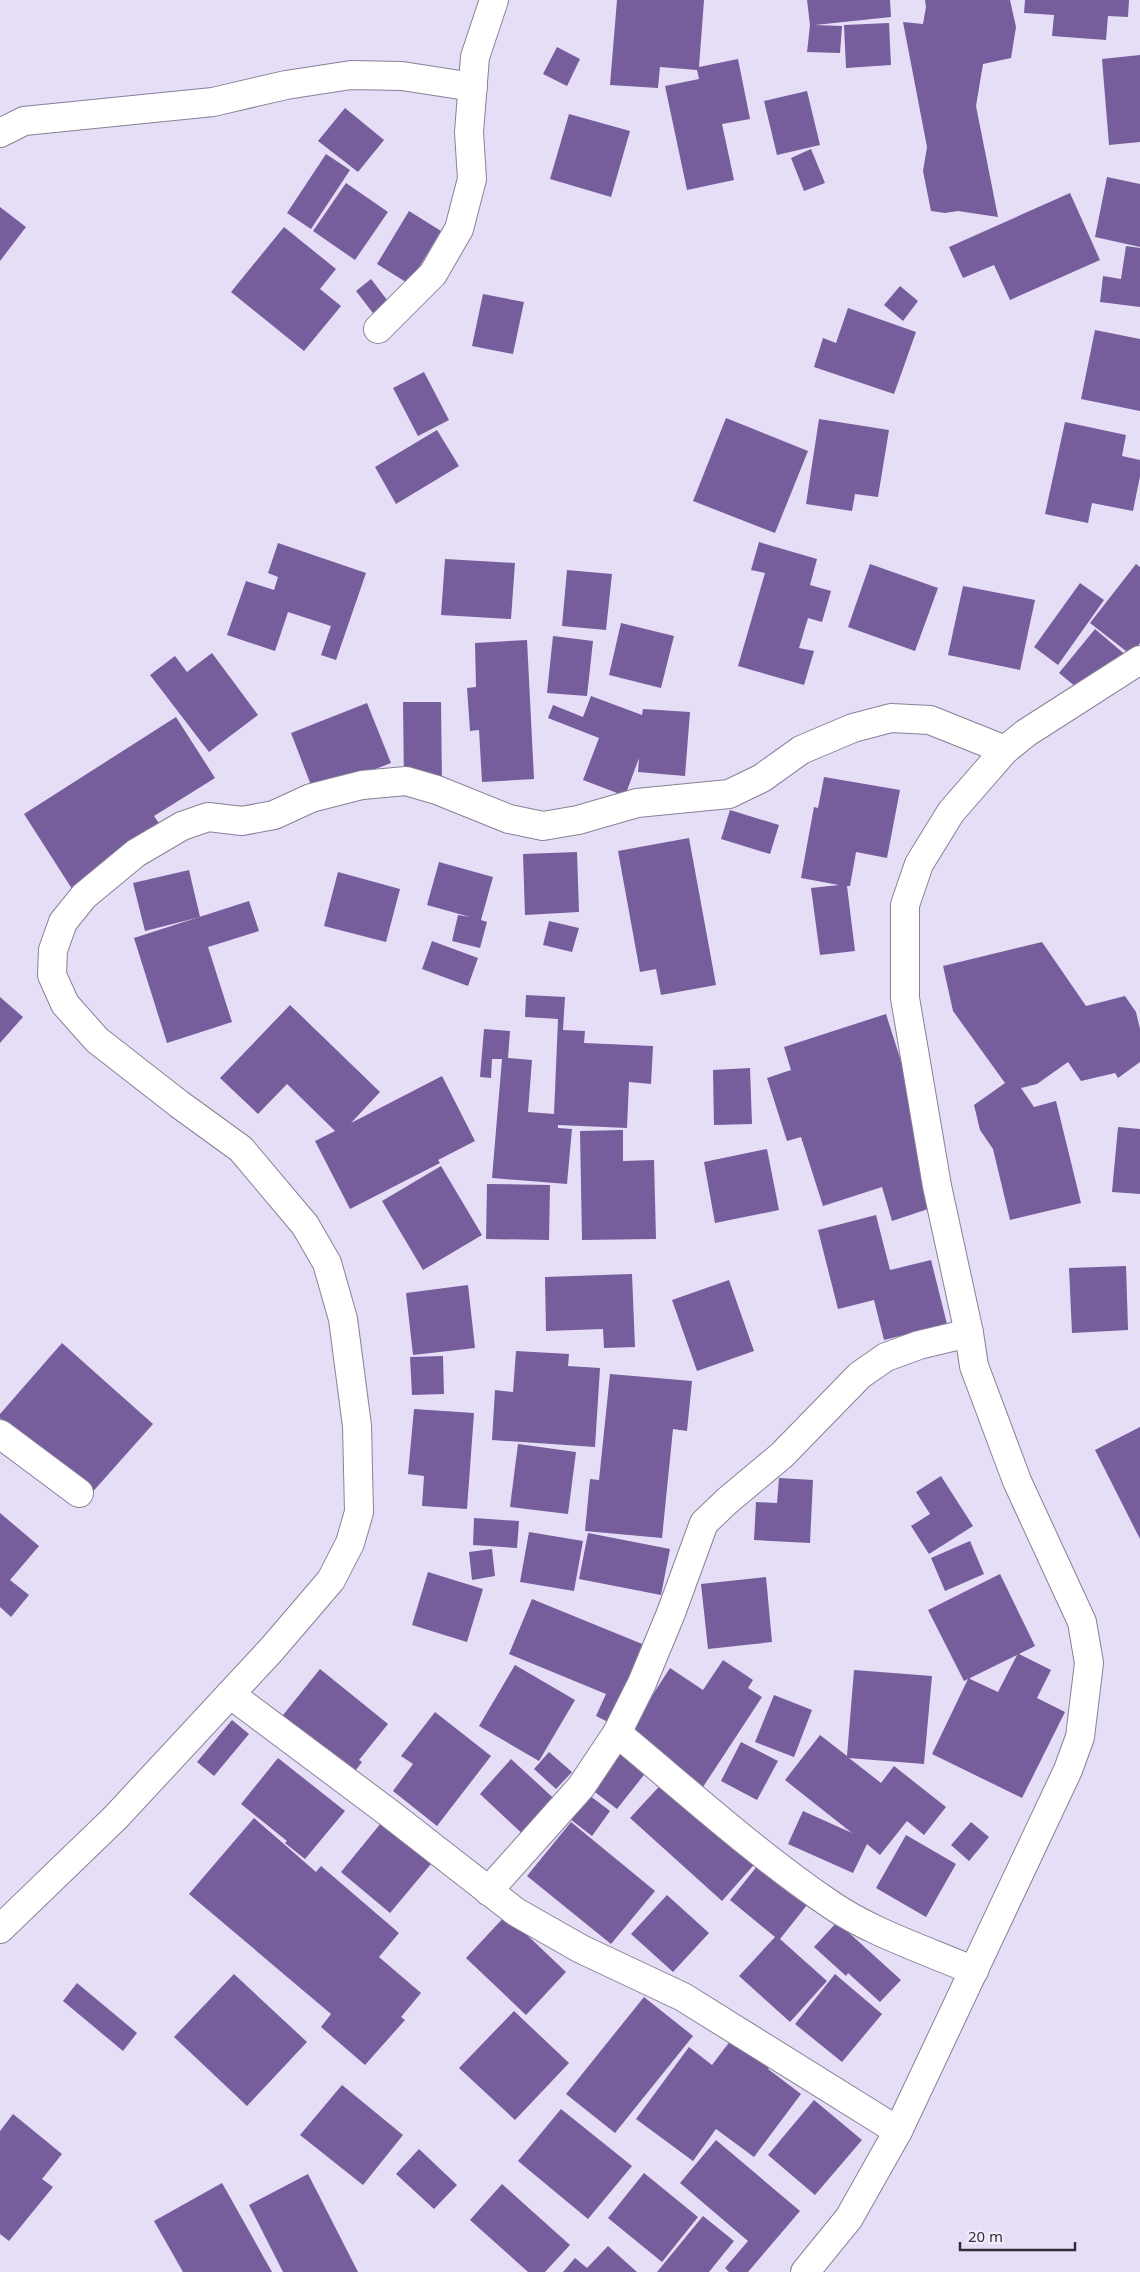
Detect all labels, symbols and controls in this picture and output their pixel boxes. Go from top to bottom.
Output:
scale bar [960,2220,1075,2252]
text: 20 m [968,2226,1003,2246]

